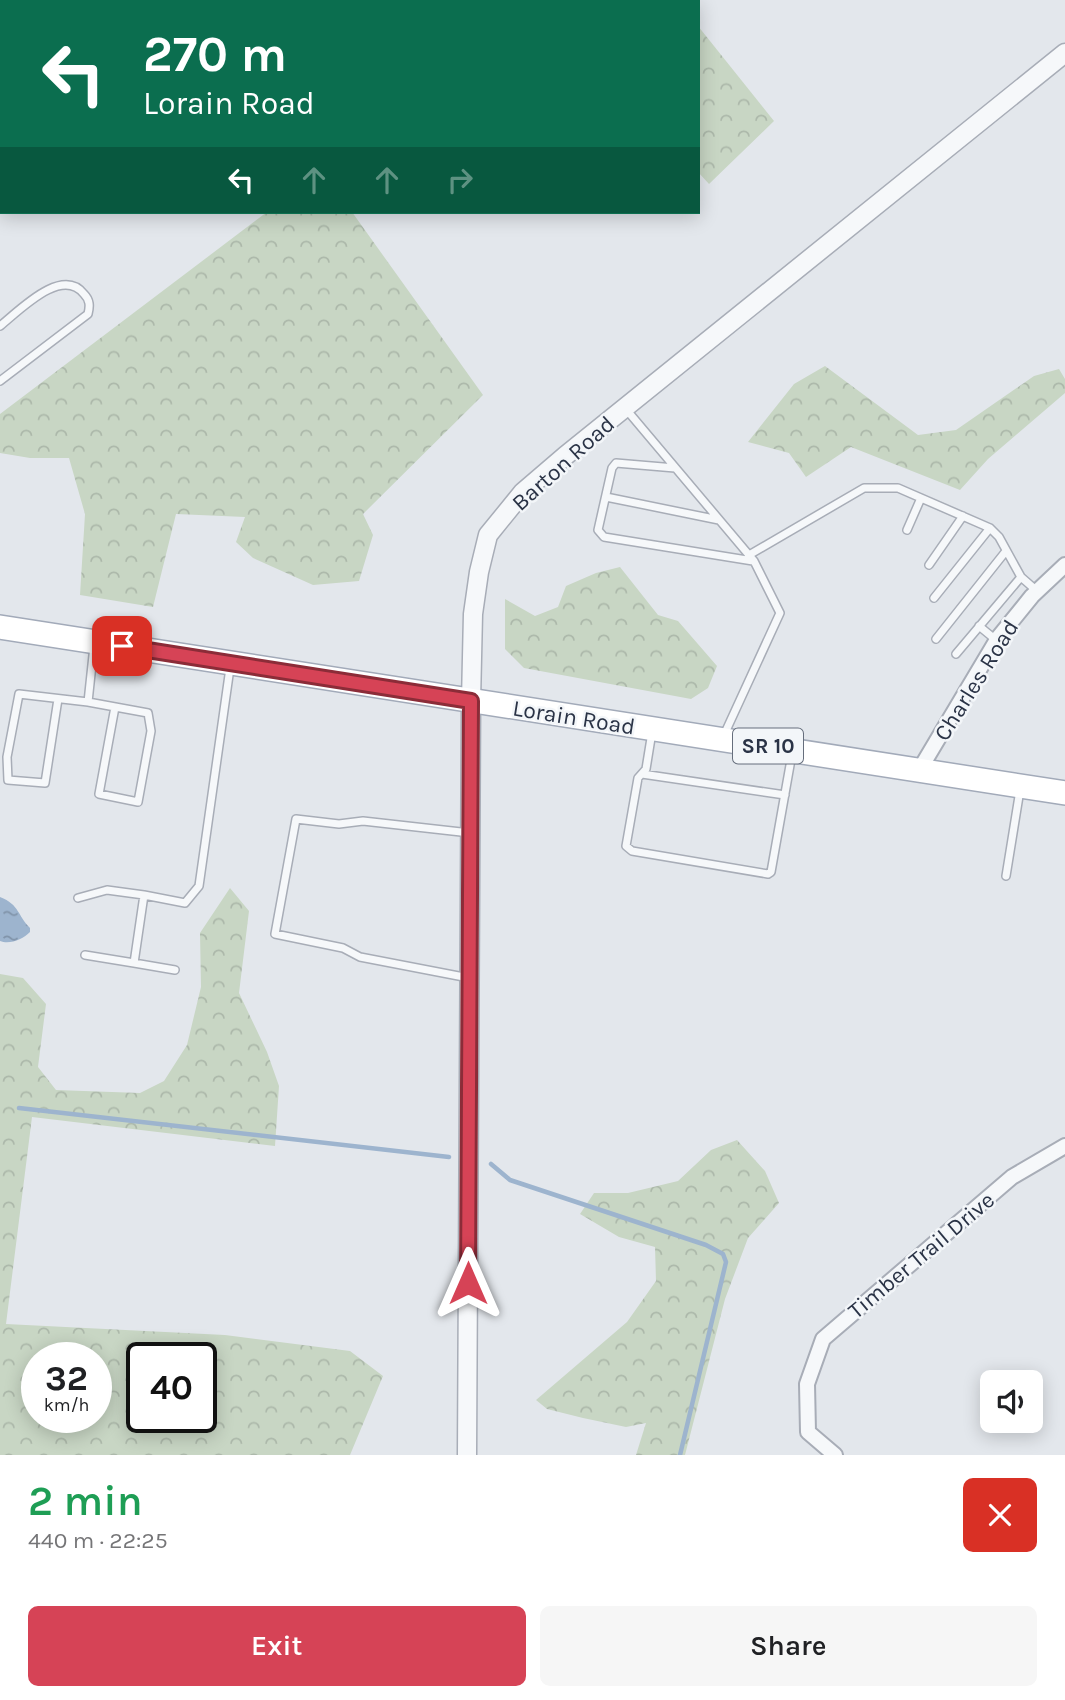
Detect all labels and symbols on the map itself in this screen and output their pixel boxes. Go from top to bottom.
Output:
street label: Barton Road [506,410,620,516]
street label: Charles Road [928,615,1024,746]
pin [92,616,152,676]
street label: Lorain Road [511,695,637,740]
road number: SR 10 [733,728,803,764]
street label: Timber Trail Drive [843,1186,1000,1324]
position arrow [431,1246,505,1320]
speed limit sign: 40 [126,1342,217,1433]

